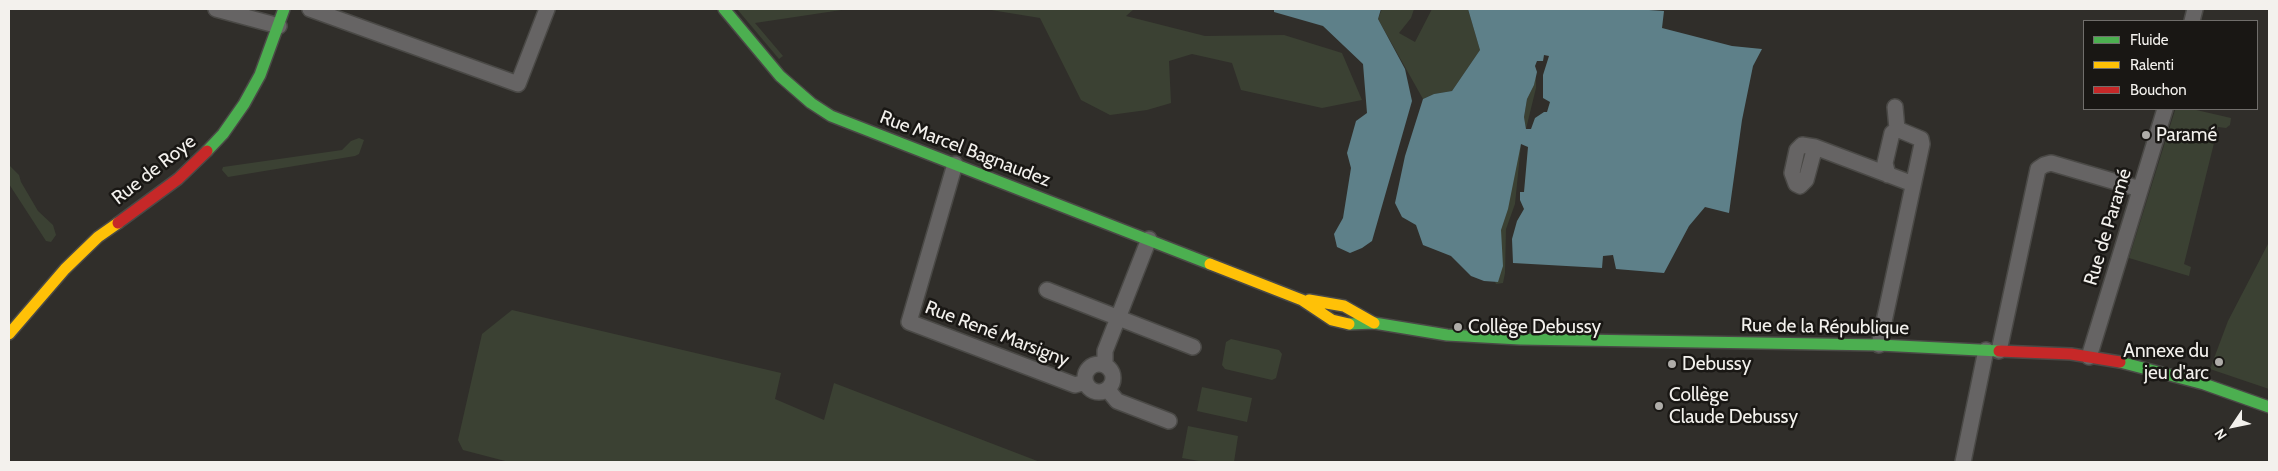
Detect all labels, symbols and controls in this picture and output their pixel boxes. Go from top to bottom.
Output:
legend [2083,20,2258,110]
text: Fluide [2130,31,2168,49]
text: Ralenti [2130,56,2174,74]
text: Bouchon [2130,81,2187,99]
street label: Rue Marcel Bagnaudez [876,106,1054,192]
place label: Paramé [2156,124,2217,146]
marker: Paramé [2140,129,2152,141]
street label: Rue de Roye [107,130,201,210]
street label: Rue de Paramé [2079,166,2137,288]
street label: Rue René Marsigny [922,296,1072,372]
street label: Rue de la République [1741,314,1909,340]
place label: Collège Debussy [1468,316,1601,338]
marker: Collège Debussy [1452,321,1464,333]
place label: Annexe du jeu d'arc [2123,340,2209,384]
place label: Debussy [1682,353,1751,375]
marker: Annexe du jeu d'arc [2213,356,2225,368]
marker: Debussy [1666,358,1678,370]
place label: Collège Claude Debussy [1669,384,1798,428]
marker: Collège Claude Debussy [1653,400,1665,412]
north arrow [2208,401,2258,451]
text: N [2210,425,2231,444]

